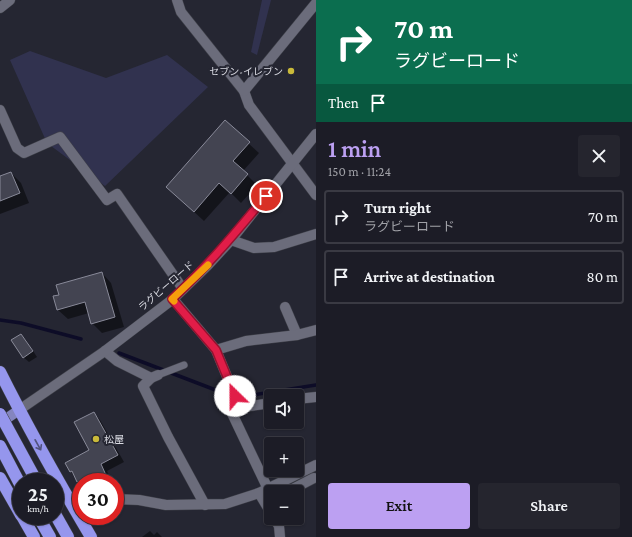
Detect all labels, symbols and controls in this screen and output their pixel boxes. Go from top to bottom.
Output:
text: 70 m [394,13,453,44]
icon: right [328,16,380,68]
text: ラグビーロード [394,51,520,71]
place label: セブン-イレブン [209,66,283,77]
marker: セブン-イレブン [286,66,296,76]
icon: arrive [367,92,389,114]
text: Then [328,95,359,111]
text: 1 min [328,135,381,162]
button: close [578,135,620,177]
text: 150 m · 11:24 [328,164,391,179]
pin [249,179,283,213]
icon: arrive [255,185,277,207]
text: Turn right [364,200,431,216]
icon: right [330,206,352,228]
text: 70 m [588,209,618,225]
text: ラグビーロード [364,219,455,234]
street label: ラグビーロード [136,259,196,313]
icon: arrive [330,266,352,288]
text: Arrive at destination [364,269,495,285]
text: 80 m [587,269,618,285]
position arrow [214,375,256,417]
map controls [264,389,304,525]
button: sound [264,389,304,429]
marker: 松屋 [91,434,101,444]
place label: 松屋 [104,434,124,445]
button: + [264,437,304,477]
one-way arrow [34,438,42,450]
speed limit sign: 30 [72,473,124,525]
text: 25 [28,483,48,505]
button: Exit [328,483,470,529]
button: Share [478,483,620,529]
button: − [264,485,304,525]
text: km/h [27,503,49,514]

